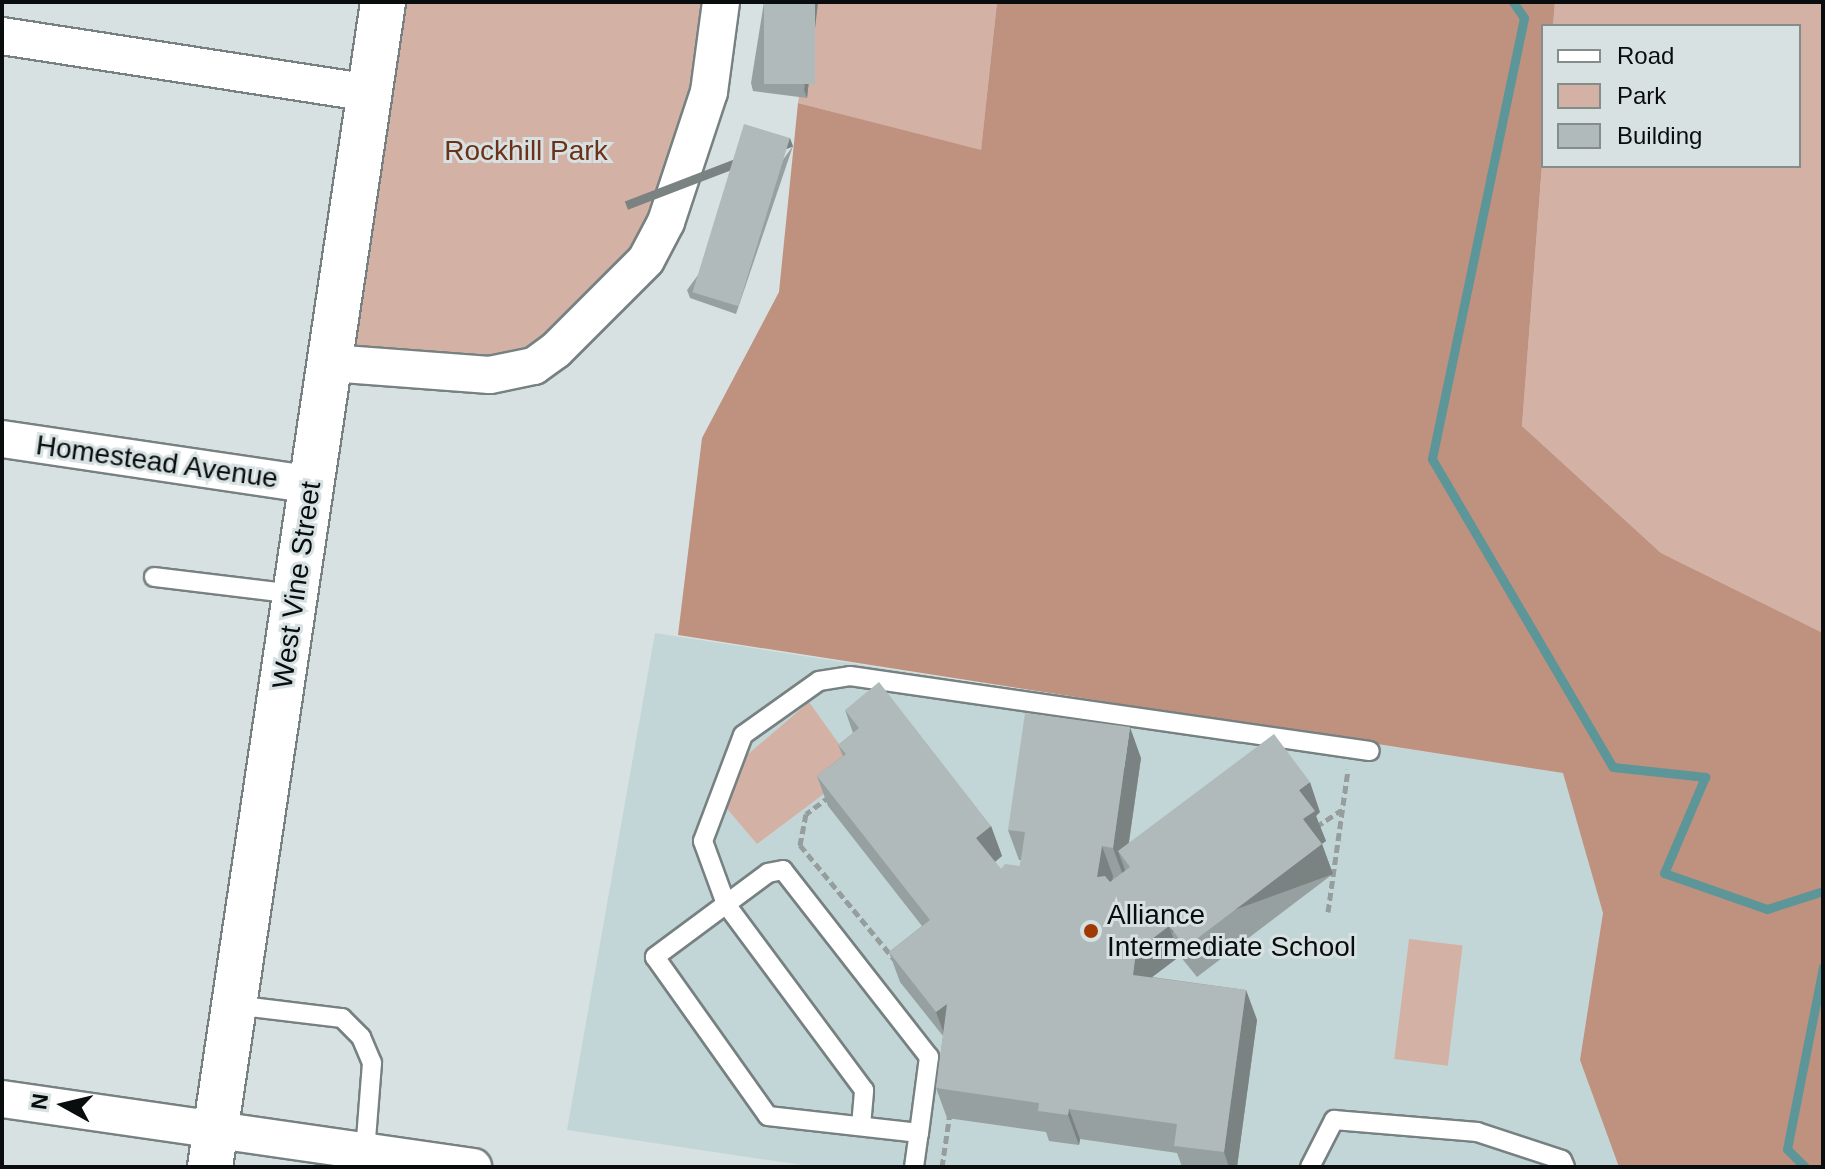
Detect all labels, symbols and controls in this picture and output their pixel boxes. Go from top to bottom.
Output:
legend [1541,24,1801,168]
text: Road [1617,42,1674,69]
text: Park [1617,82,1666,109]
text: Building [1617,122,1702,149]
park label: Rockhill Park [444,134,608,168]
street label: Homestead Avenue [33,428,281,496]
street label: West Vine Street [266,479,328,691]
place label: Alliance Intermediate School [1107,898,1356,964]
marker: Alliance Intermediate School [1082,922,1100,940]
north arrow [24,1065,104,1145]
text: N [26,1092,53,1111]

